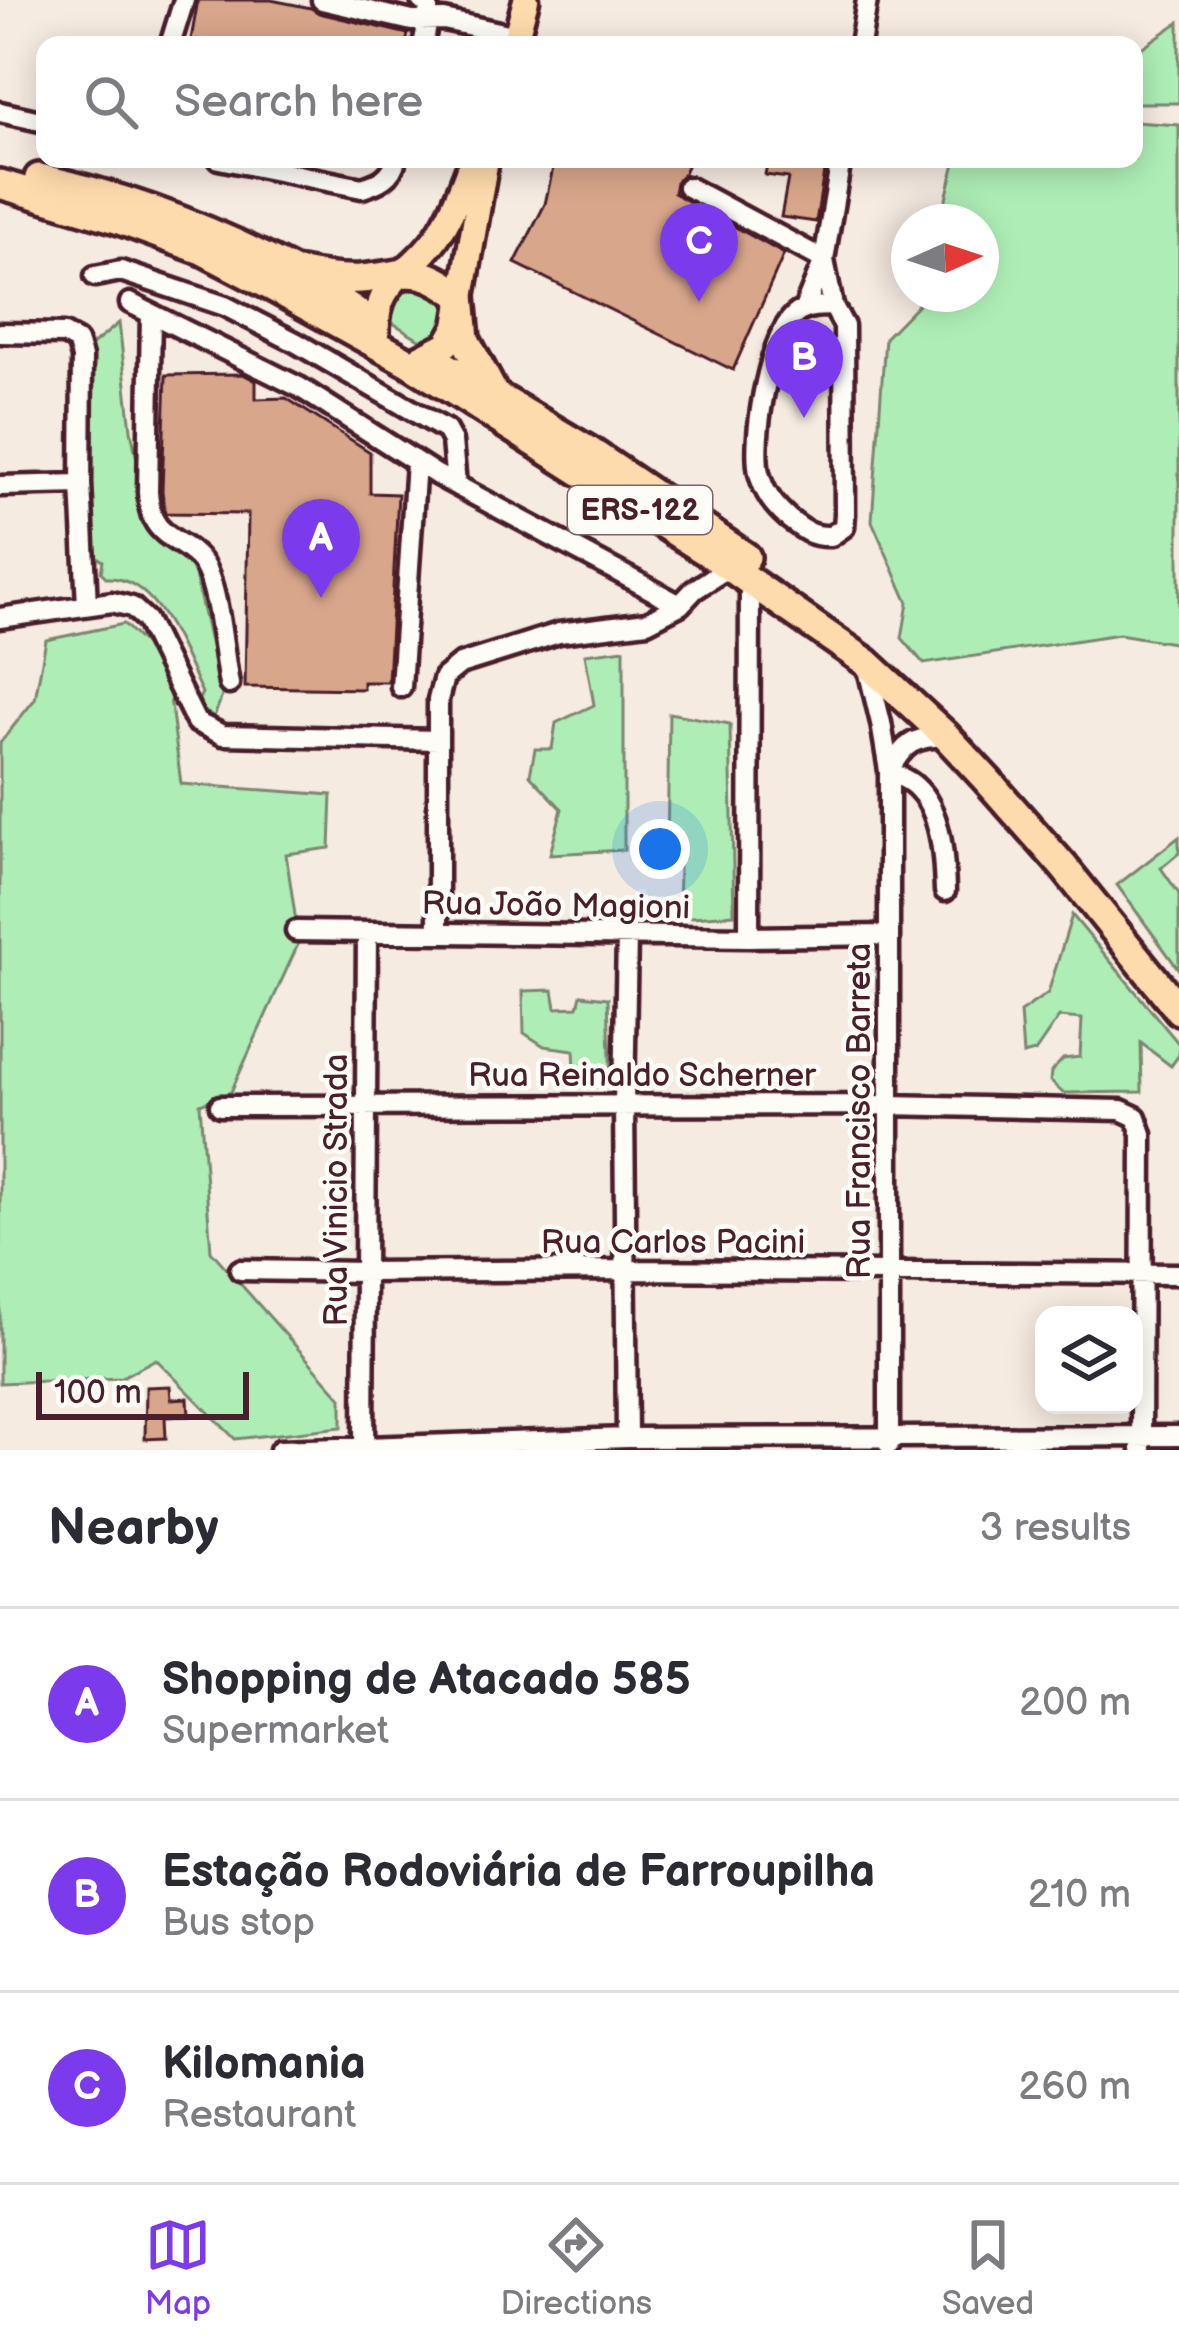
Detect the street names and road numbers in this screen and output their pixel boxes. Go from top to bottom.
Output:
road number: ERS-122 [568,486,712,534]
street label: Rua João Magioni [421,884,691,928]
street label: Rua Francisco Barreta [840,943,880,1279]
street label: Rua Vinicio Strada [317,1054,357,1326]
street label: Rua Reinaldo Scherner [468,1056,817,1096]
street label: Rua Carlos Pacini [541,1223,805,1263]

